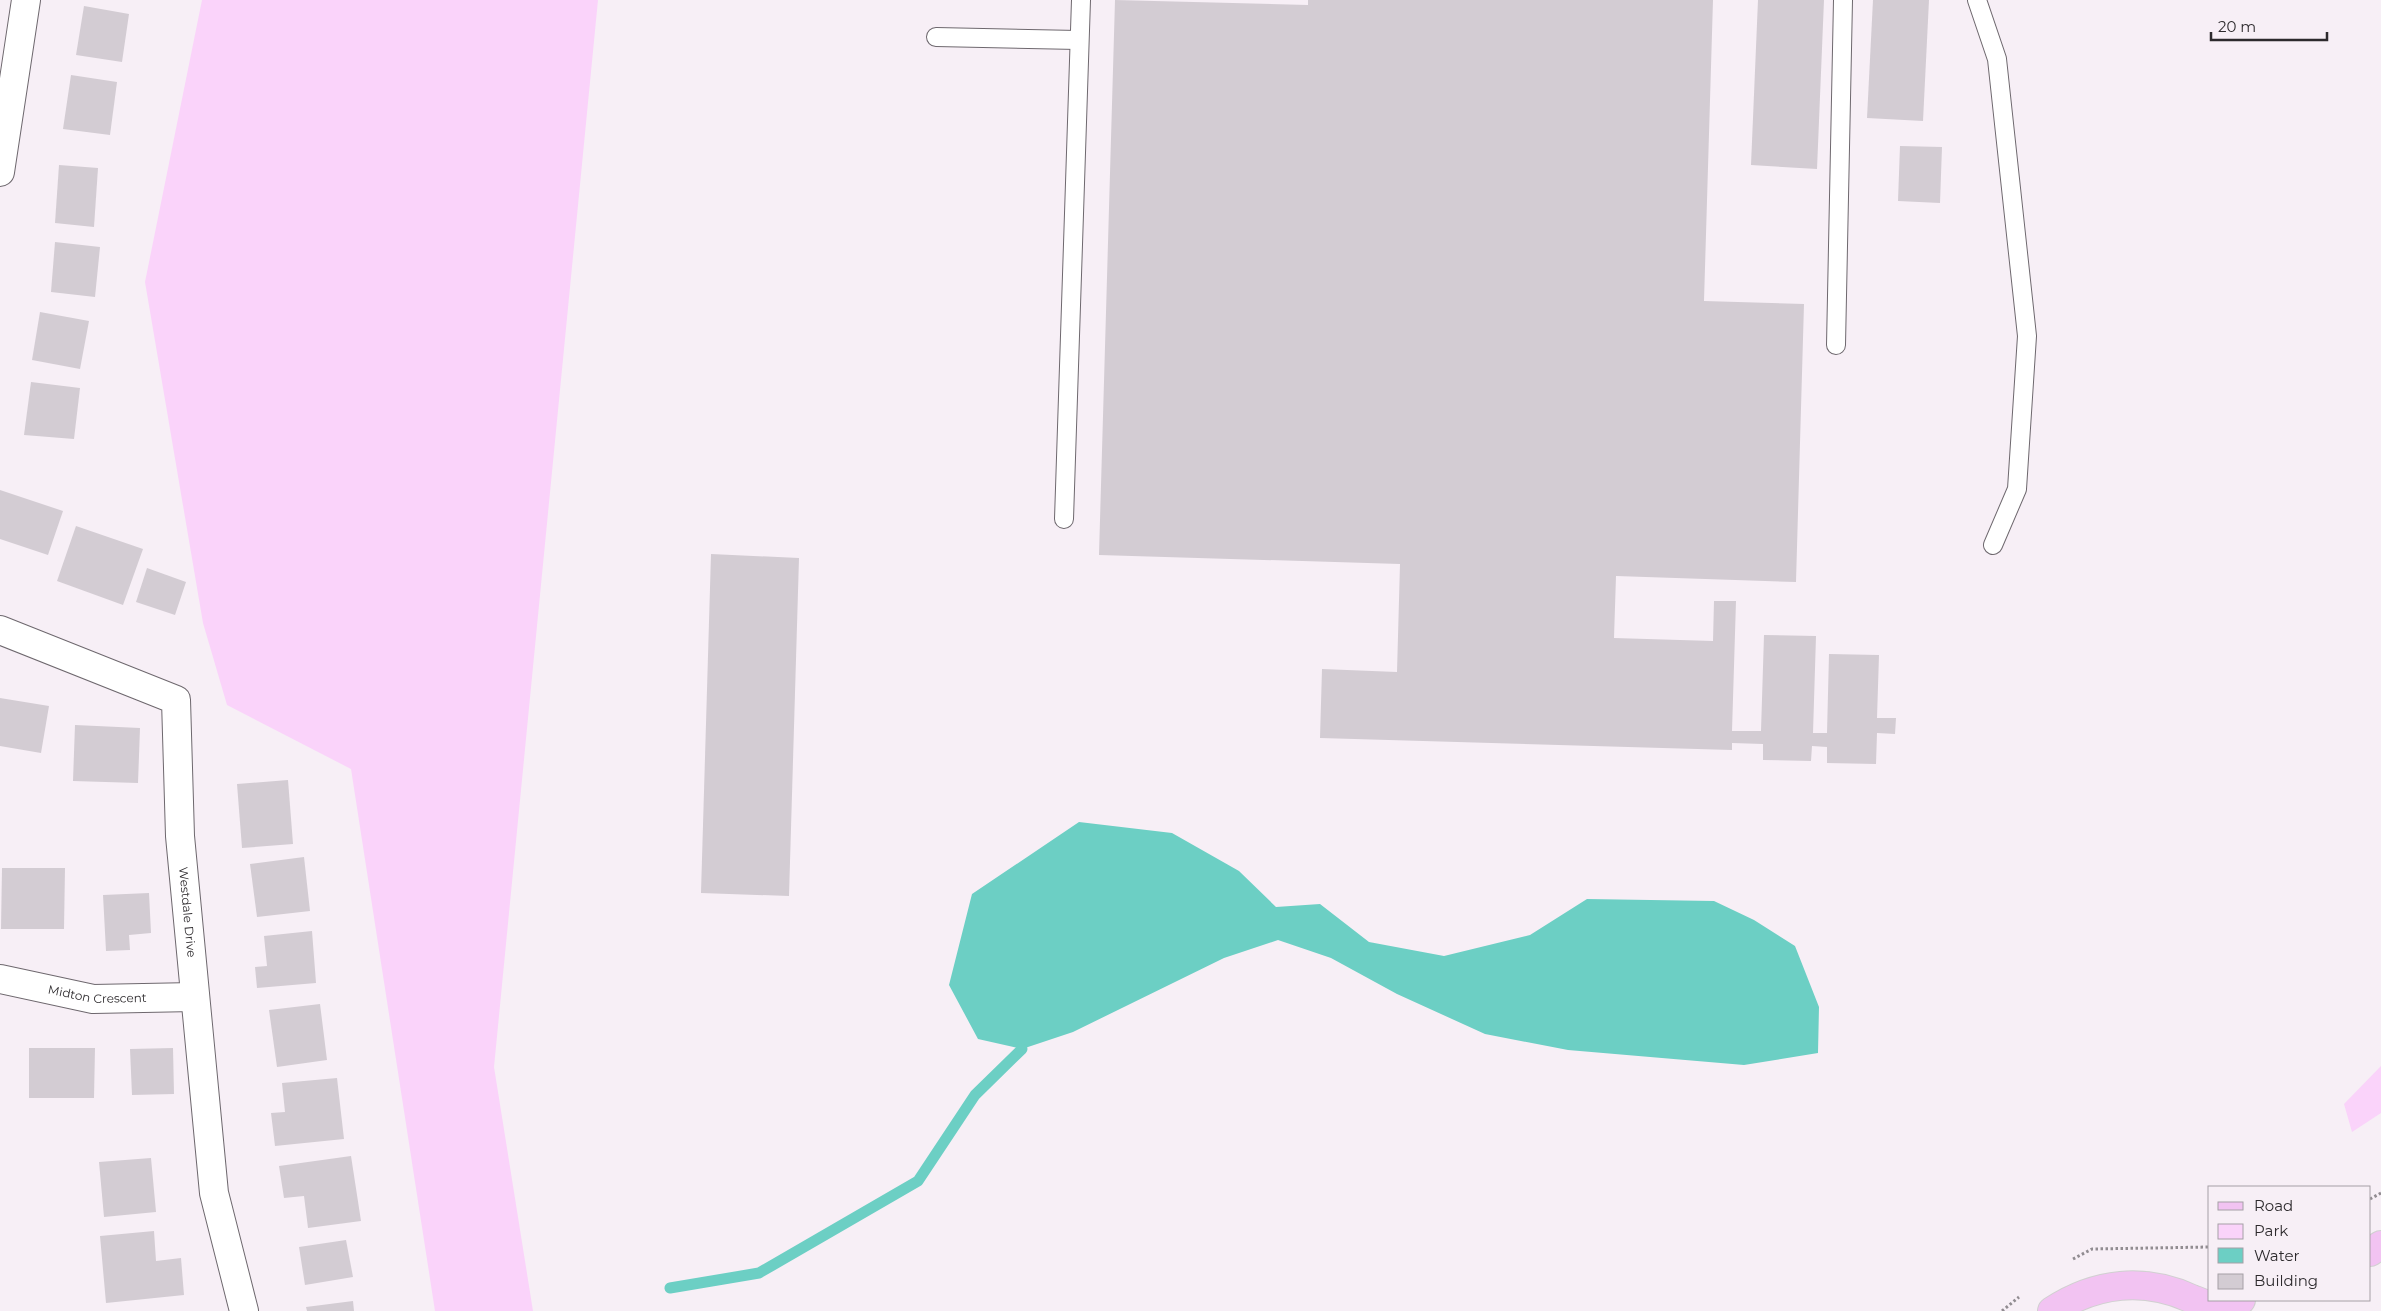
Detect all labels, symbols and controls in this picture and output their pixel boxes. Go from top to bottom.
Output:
scale bar [2211,10,2327,42]
text: 20 m [2218,17,2256,36]
street label: Westdale Drive [176,866,200,958]
street label: Midton Crescent [47,982,147,1006]
legend [2208,1186,2371,1301]
text: Road [2254,1196,2293,1215]
text: Park [2254,1221,2288,1240]
text: Water [2254,1246,2300,1265]
text: Building [2254,1271,2318,1290]

